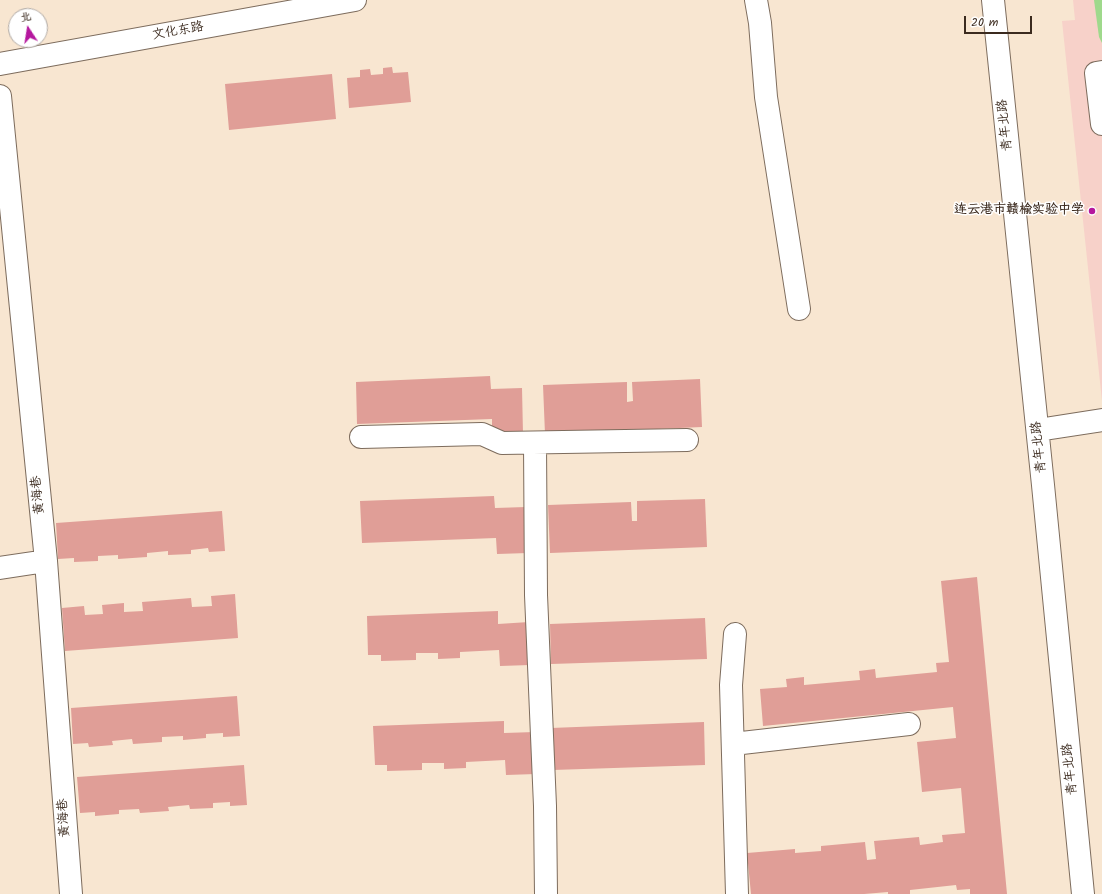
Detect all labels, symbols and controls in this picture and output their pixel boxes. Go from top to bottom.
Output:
text: 北 [18,7,33,27]
north arrow [8,8,48,48]
scale bar [966,8,1034,34]
text: 20 m [971,13,998,32]
street label: 文化东路 [151,20,205,44]
street label: 青年北路 [996,98,1016,152]
place label: 连云港市赣榆实验中学 [954,203,1084,219]
marker: 连云港市赣榆实验中学 [1087,206,1097,216]
street label: 青年北路 [1030,420,1050,474]
street label: 黄海巷 [29,475,49,515]
street label: 青年北路 [1061,742,1081,796]
street label: 黄海巷 [56,798,74,838]

